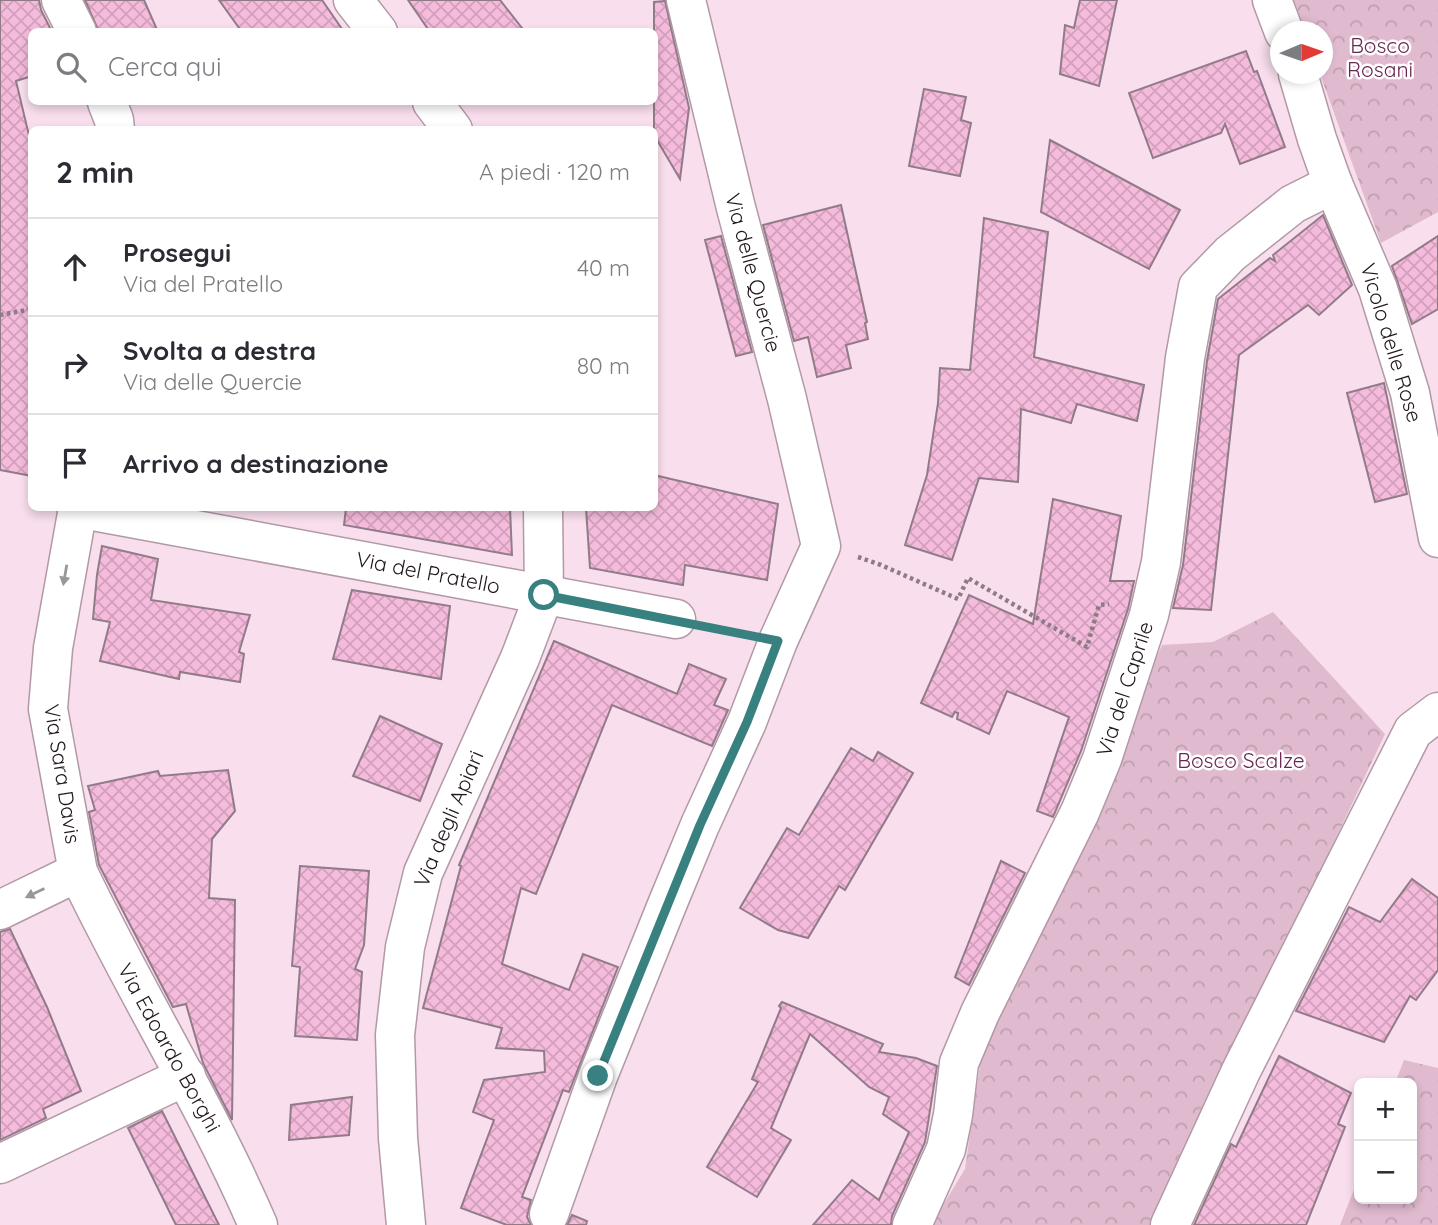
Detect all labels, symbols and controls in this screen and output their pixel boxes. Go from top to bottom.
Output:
north arrow [1270,21,1333,84]
search box [28,28,658,105]
park label: Bosco Rosani [1347,32,1413,82]
icon: search [52,48,90,86]
text: Cerca qui [108,50,222,83]
text: 2 min [56,153,134,191]
text: A piedi · 120 m [479,157,630,186]
street label: Via delle Quercie [720,190,788,355]
text: Prosegui [123,236,231,269]
icon: ahead [56,248,94,286]
text: 40 m [577,253,630,282]
street label: Vicolo delle Rose [1355,260,1429,425]
text: Via del Pratello [123,269,283,298]
text: Svolta a destra [123,334,316,367]
icon: right [56,346,94,384]
text: 80 m [577,351,630,380]
text: Via delle Quercie [123,367,302,396]
icon: arrive [56,444,94,482]
text: Arrivo a destinazione [123,447,389,480]
street label: Via del Pratello [354,545,502,599]
one-way arrow [59,564,70,586]
route start [528,579,559,610]
street label: Via del Caprile [1090,618,1158,759]
street label: Via Sara Davis [39,702,87,845]
street label: Via degli Apiari [408,746,489,891]
park label: Bosco Scalze [1177,747,1305,773]
one-way arrow [25,888,45,899]
street label: Via Edoardo Borghi [113,958,227,1137]
route end [582,1060,613,1091]
map controls [1354,1078,1417,1204]
button: + [1354,1078,1417,1141]
button: − [1354,1141,1417,1204]

